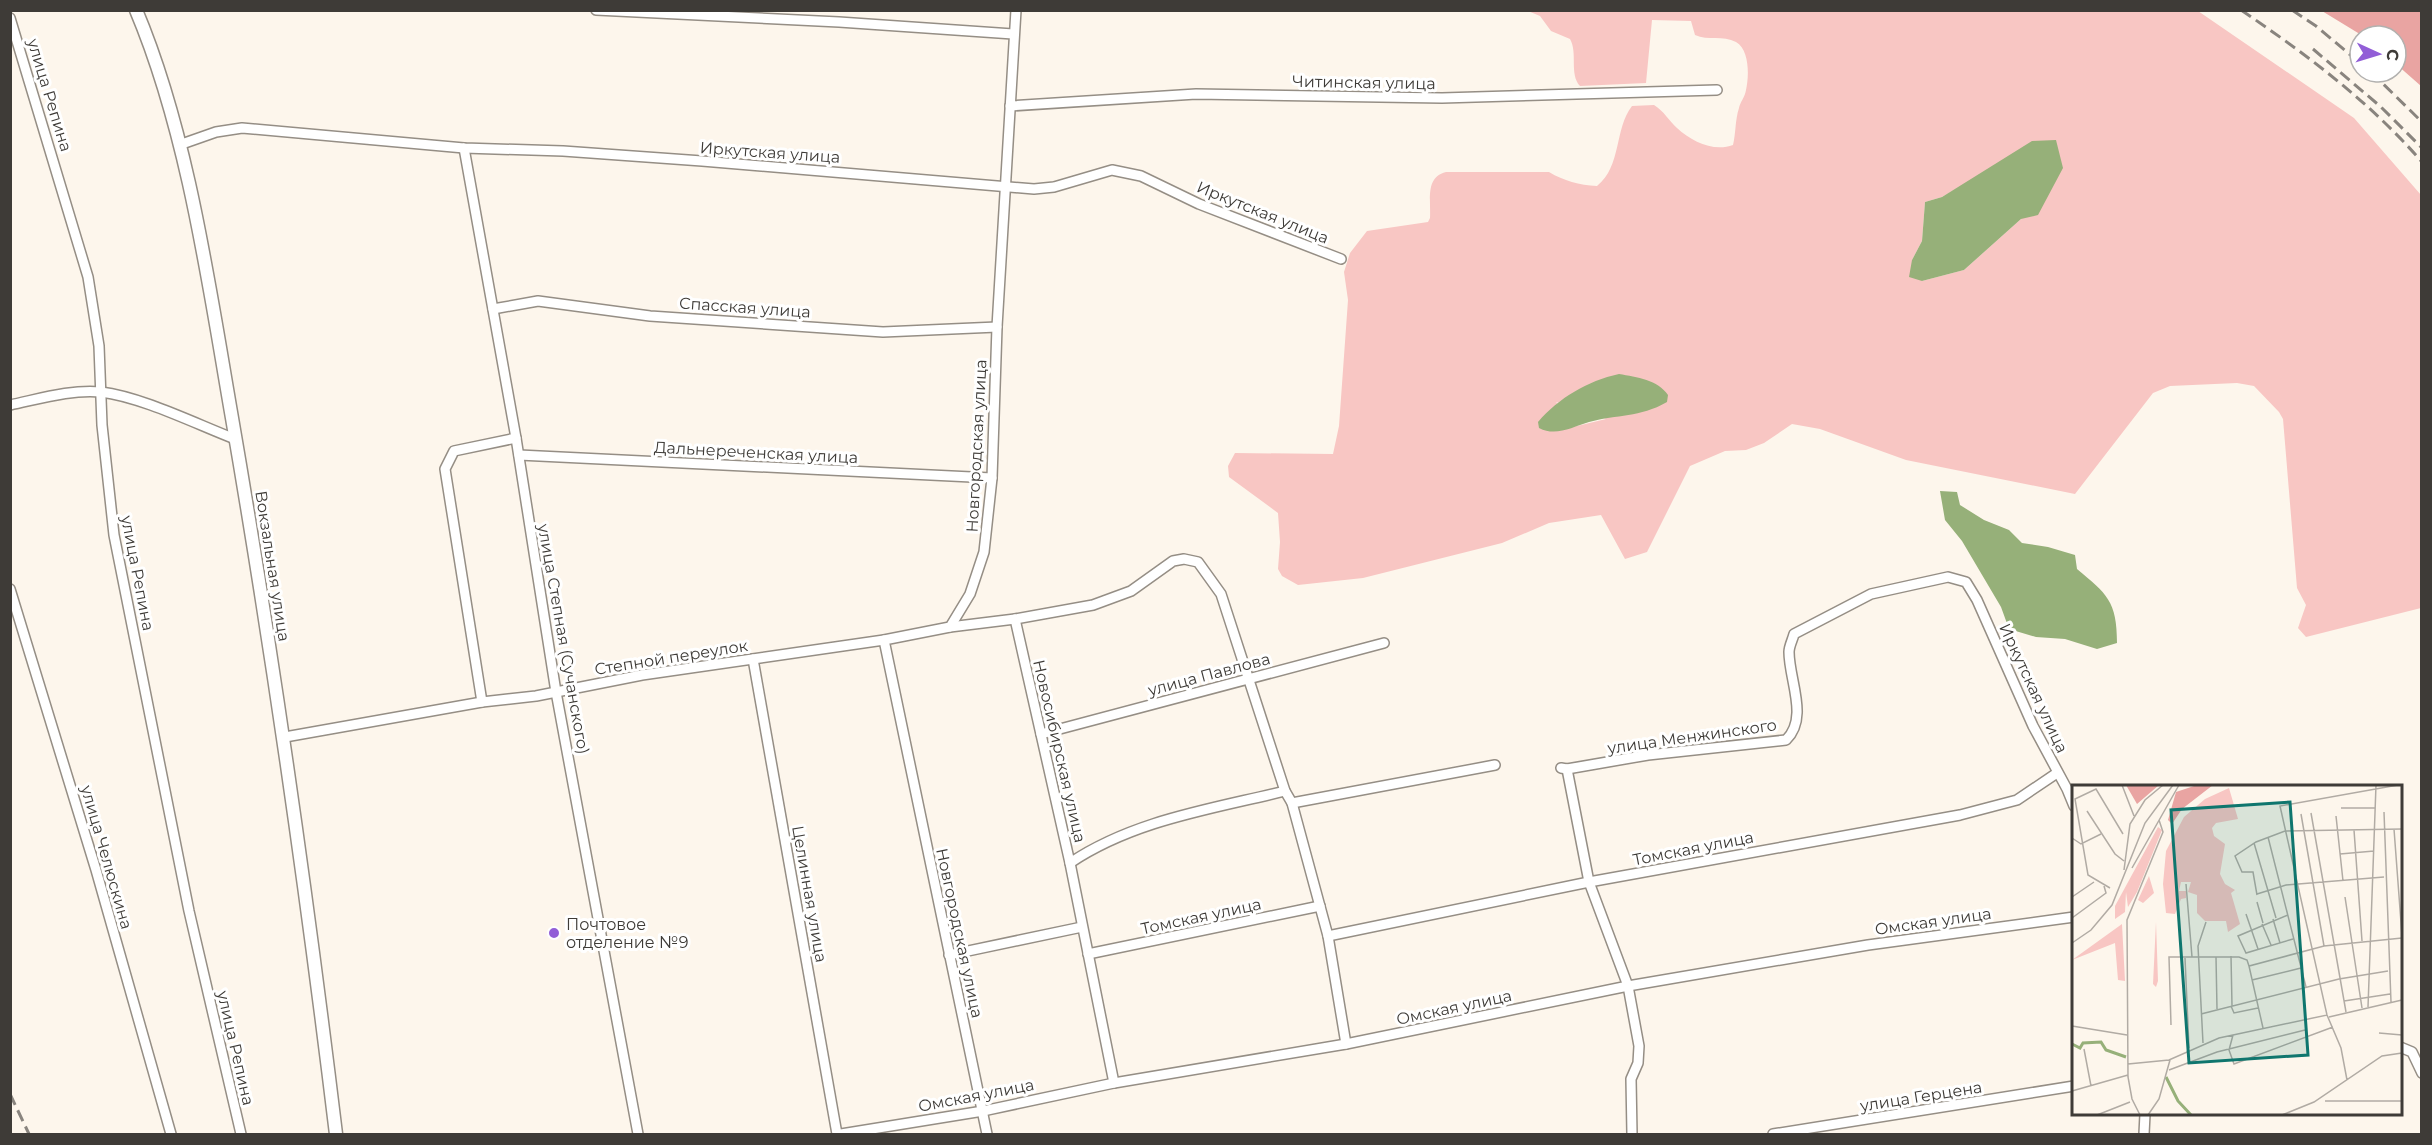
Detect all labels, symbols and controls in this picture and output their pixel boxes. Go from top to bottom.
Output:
north arrow [2348,24,2408,84]
street label: улица Репина [23,35,76,154]
text: С [2383,49,2402,62]
street label: Читинская улица [1292,72,1436,93]
street label: Иркутская улица [699,138,841,167]
street label: Иркутская улица [1194,177,1332,248]
street label: Спасская улица [679,293,811,322]
street label: Новгородская улица [962,359,991,533]
street label: Дальнереченская улица [653,438,858,467]
street label: Вокзальная улица [251,489,294,643]
street label: улица Репина [117,513,158,632]
street label: улица Степная (Сучанского) [534,521,593,756]
street label: Иркутская улица [1995,620,2072,756]
street label: Степной переулок [593,636,750,679]
street label: улица Павлова [1145,649,1272,700]
street label: Новосибирская улица [1029,658,1090,844]
street label: улица Менжинского [1605,715,1778,758]
street label: улица Челюскина [77,782,136,931]
inset map [2072,785,2402,1115]
street label: Целинная улица [788,824,831,964]
street label: Томская улица [1631,827,1755,870]
street label: Новгородская улица [932,846,987,1020]
street label: Томская улица [1139,894,1263,939]
street label: Омская улица [1874,904,1993,939]
place label: Почтовое отделение №9 [566,915,688,952]
marker: Почтовое отделение №9 [547,926,561,940]
street label: Омская улица [1395,986,1514,1029]
street label: улица Репина [213,988,258,1107]
street label: Омская улица [917,1075,1036,1116]
street label: улица Герцена [1858,1077,1983,1116]

